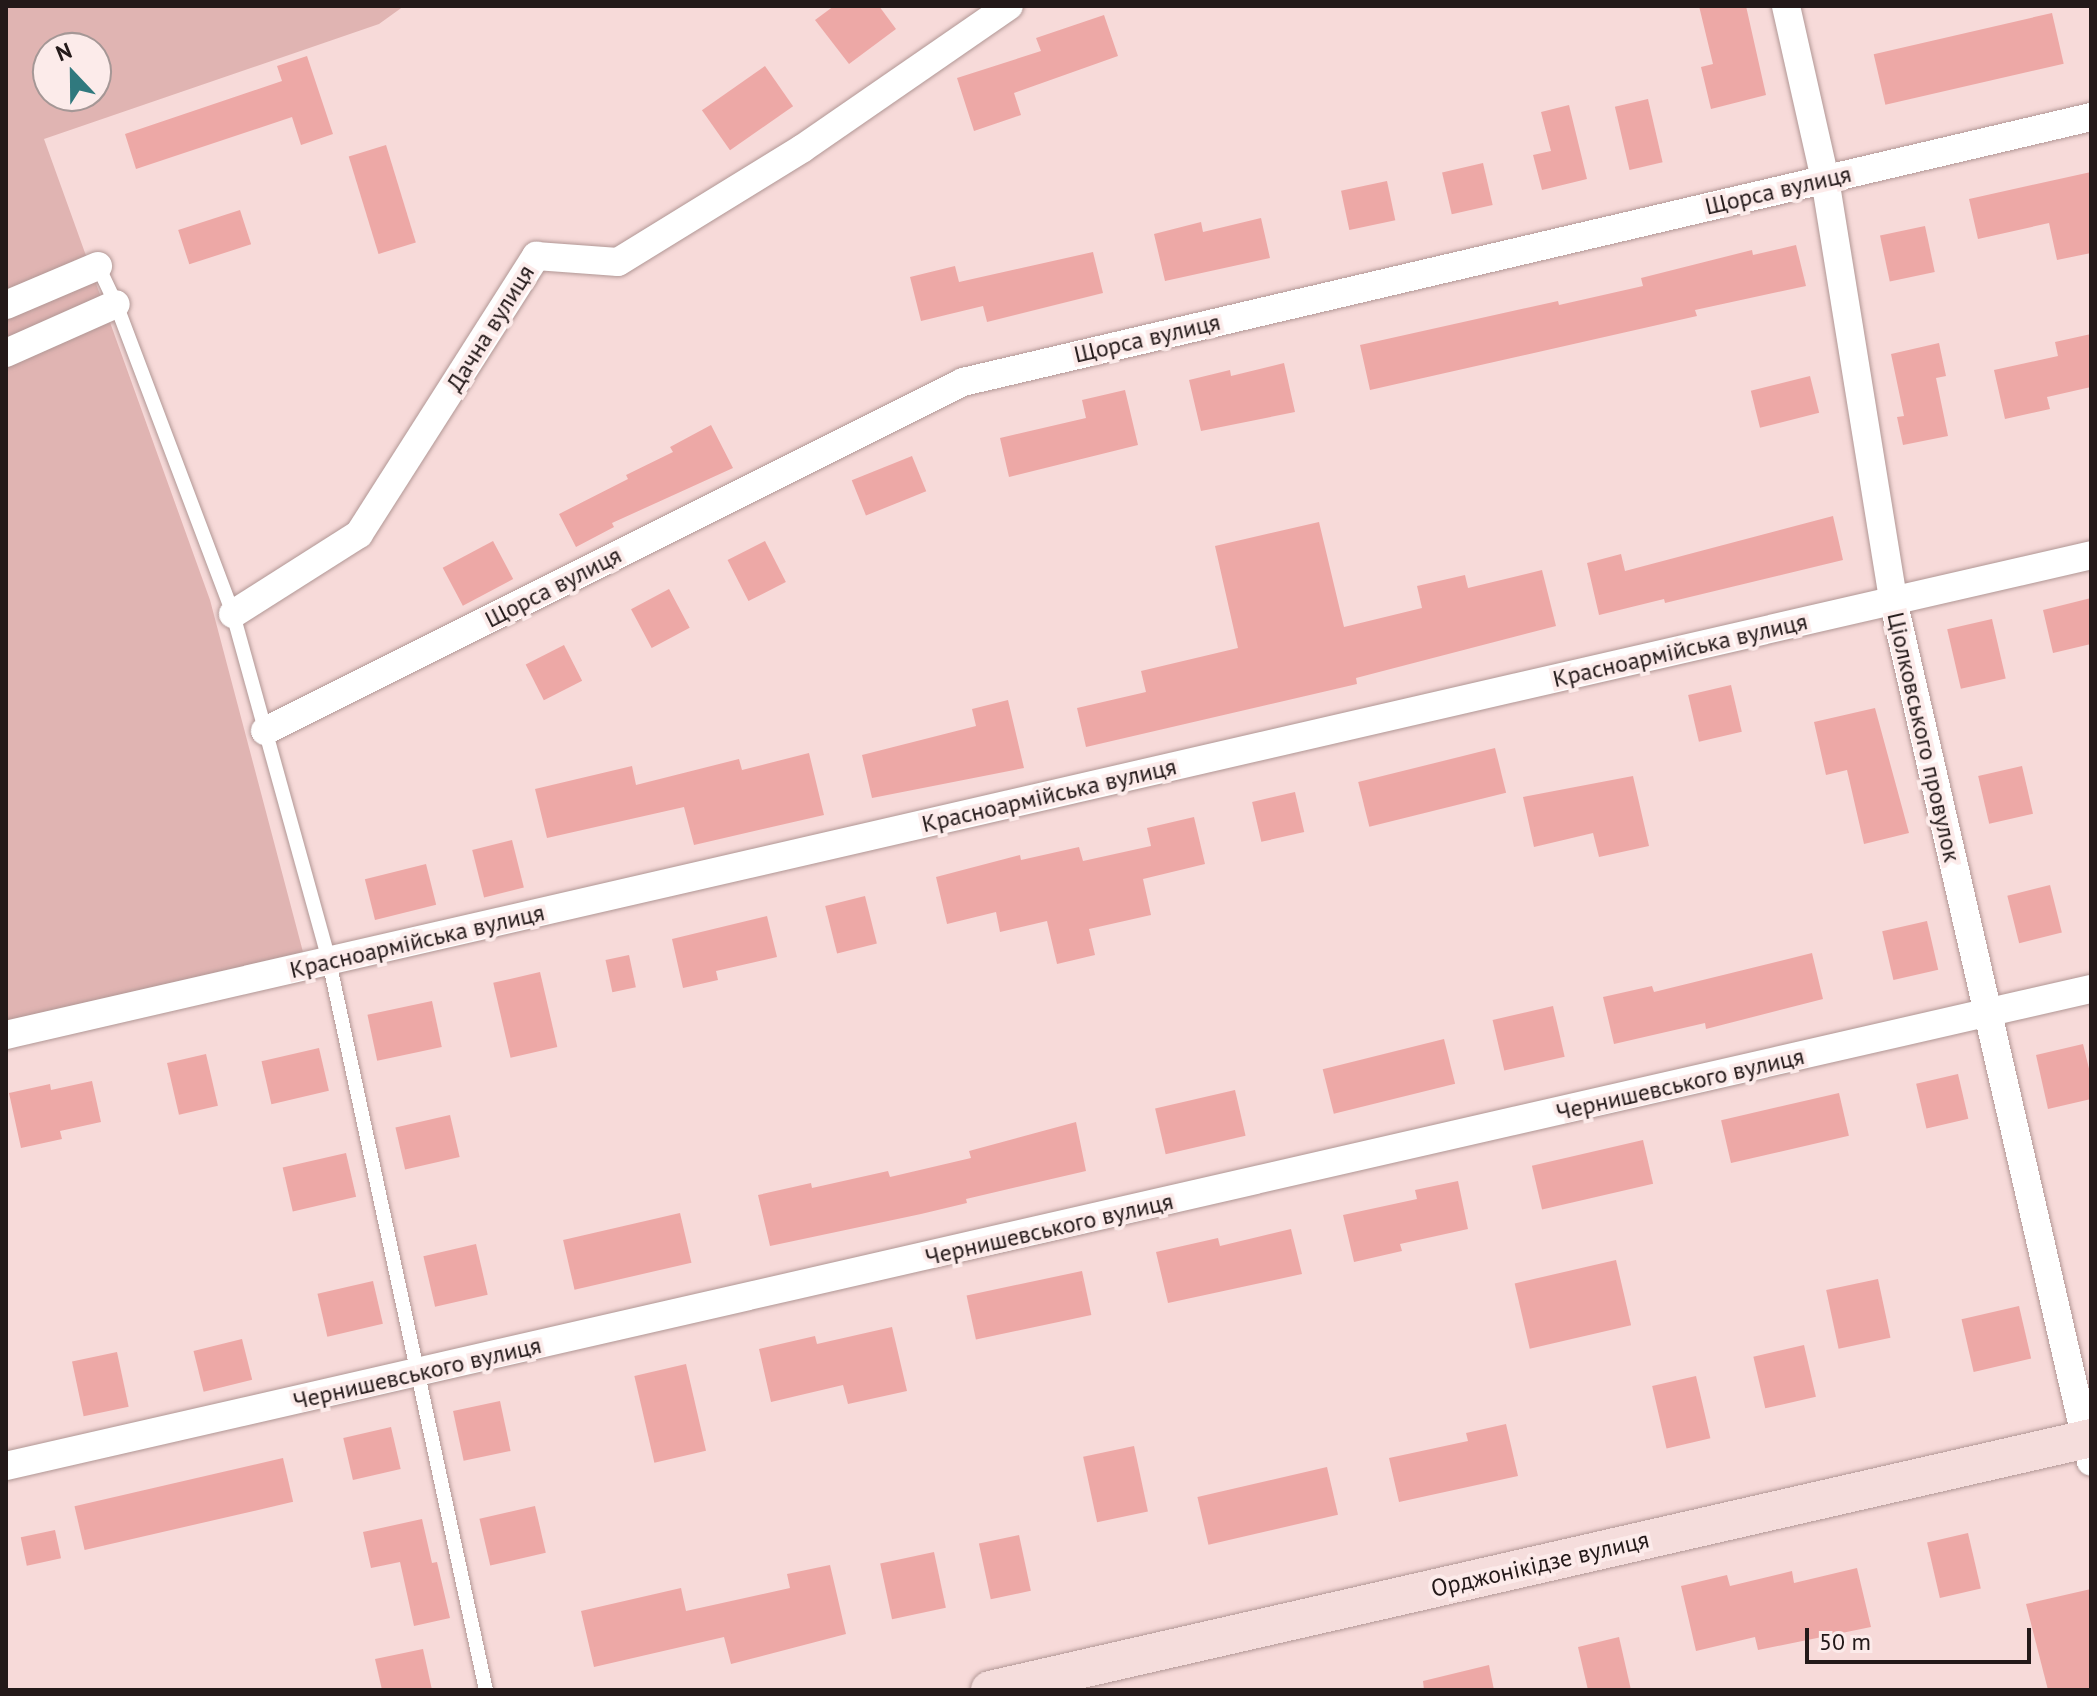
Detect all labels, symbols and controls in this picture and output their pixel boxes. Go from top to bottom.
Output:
north arrow [32,32,112,112]
text: N [52,36,76,67]
street label: Щорса вулиця [1702,159,1854,221]
street label: Дачна вулиця [440,260,540,396]
street label: Щорса вулиця [1071,307,1223,369]
street label: Щорса вулиця [480,540,626,634]
street label: Красноармійська вулиця [1550,607,1810,693]
street label: Ціолковського провулок [1881,609,1967,865]
street label: Красноармійська вулиця [919,752,1179,838]
street label: Красноармійська вулиця [287,898,547,984]
street label: Чернишевського вулиця [1553,1041,1807,1127]
street label: Чернишевського вулиця [922,1186,1176,1272]
street label: Чернишевського вулиця [290,1330,544,1416]
street label: Орджонікідзе вулиця [1428,1525,1652,1603]
scale bar [1809,1612,2035,1662]
text: 50 m [1819,1626,1871,1657]

